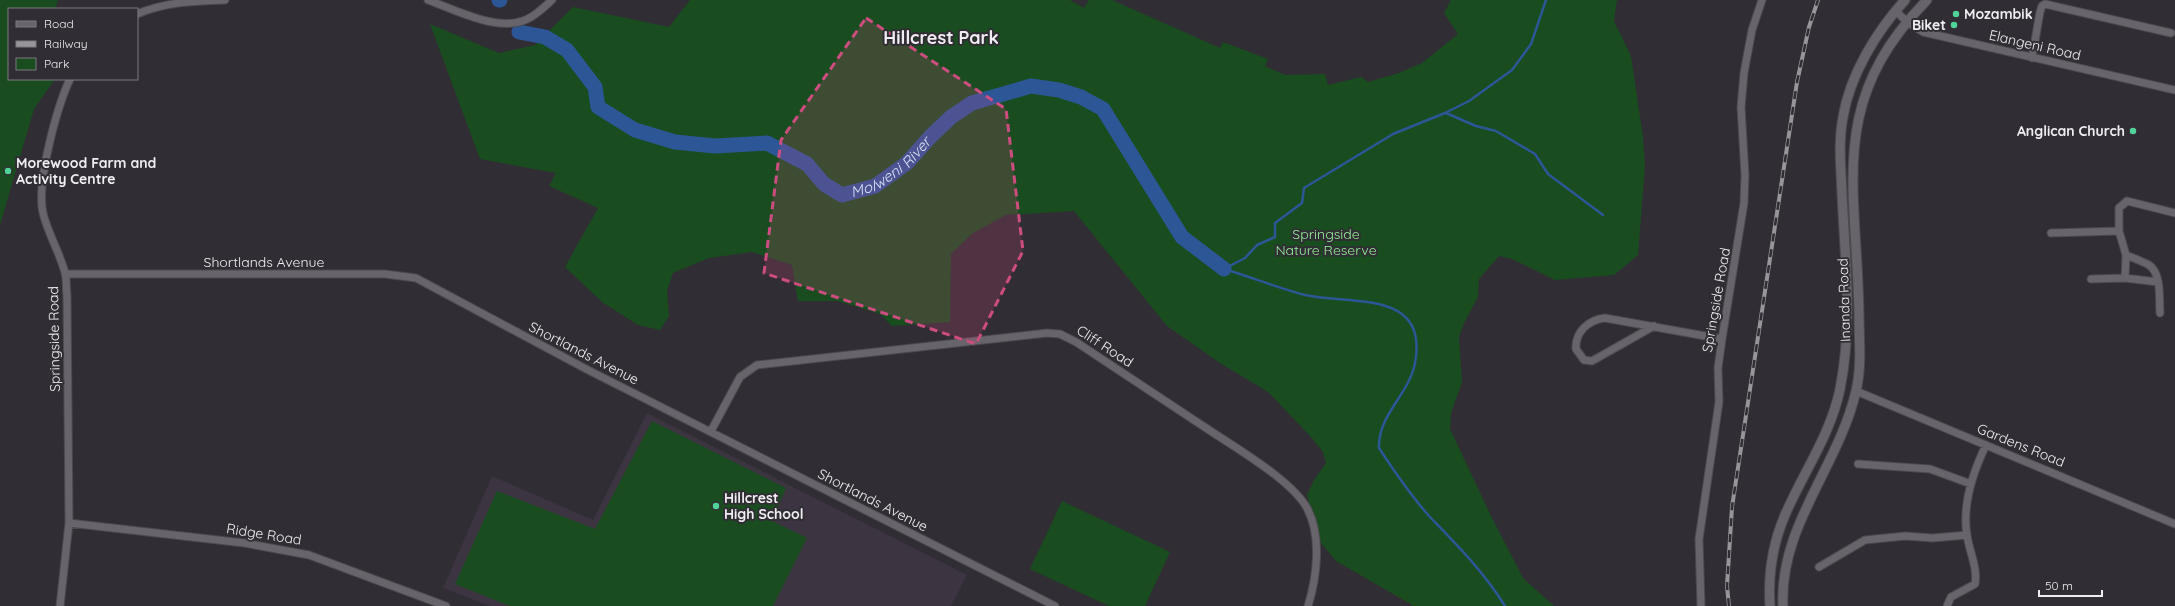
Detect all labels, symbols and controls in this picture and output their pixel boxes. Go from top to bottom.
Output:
place label: Mozambik [1964,5,2033,23]
legend [8,8,138,80]
marker: Mozambik [1951,9,1961,19]
text: Road [44,16,74,31]
place label: Biket [1912,16,1946,34]
marker: Biket [1949,20,1959,30]
district label: Hillcrest Park [883,26,999,49]
street label: Elangeni Road [1987,26,2083,64]
text: Railway [44,36,88,51]
text: Park [44,56,69,71]
place label: Anglican Church [2017,122,2125,140]
marker: Anglican Church [2128,126,2138,136]
water label: Molweni River [848,131,936,201]
place label: Morewood Farm and Activity Centre [16,154,156,188]
marker: Morewood Farm and Activity Centre [3,166,13,176]
park label: Springside Nature Reserve [1275,225,1377,259]
street label: Springside Road [1698,246,1734,354]
street label: Shortlands Avenue [204,253,325,271]
street label: Inanda Road [1834,258,1854,342]
street label: Springside Road [44,286,64,392]
street label: Shortlands Avenue [526,318,642,389]
street label: Cliff Road [1073,321,1137,371]
street label: Gardens Road [1974,419,2068,471]
street label: Shortlands Avenue [815,465,931,536]
place label: Hillcrest High School [724,489,804,523]
marker: Hillcrest High School [711,501,721,511]
street label: Ridge Road [225,519,303,549]
scale bar [2039,572,2102,598]
text: 50 m [2045,578,2073,593]

